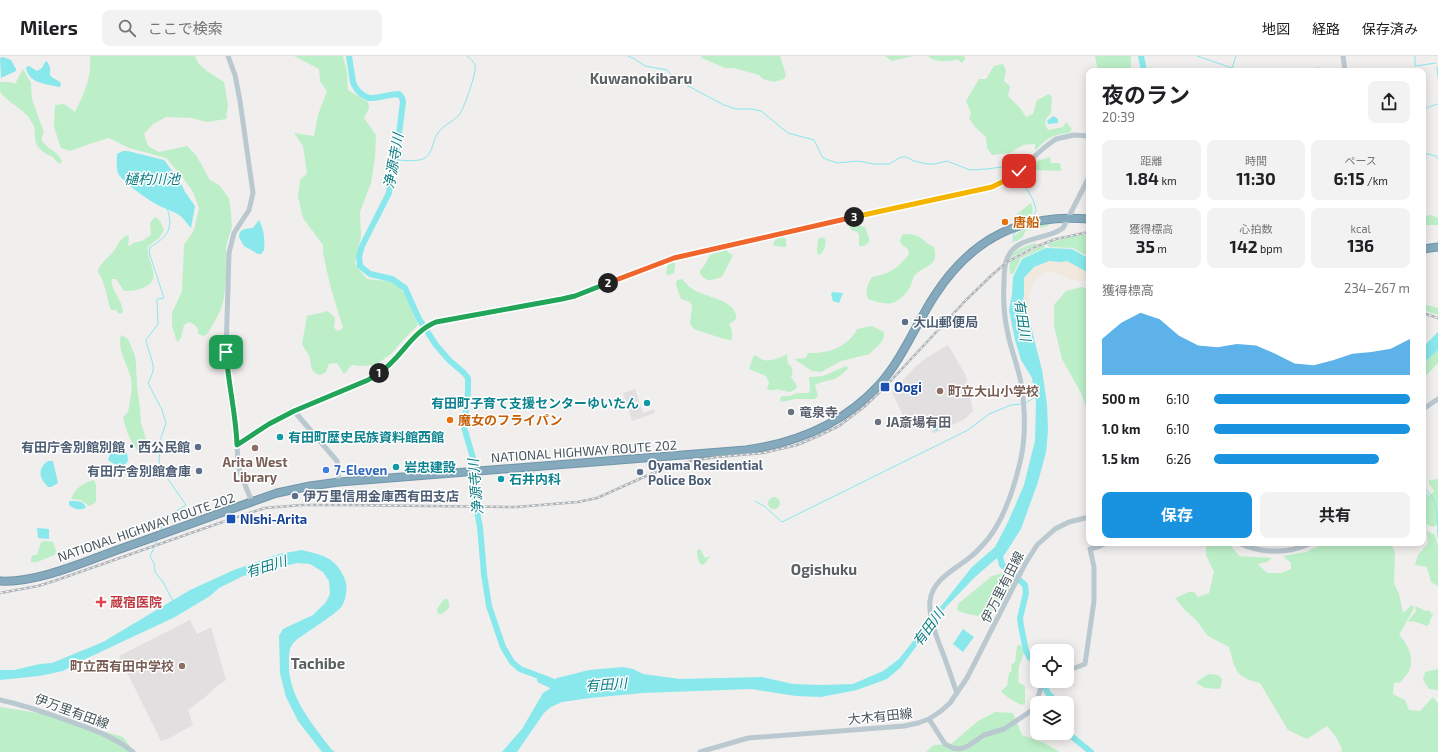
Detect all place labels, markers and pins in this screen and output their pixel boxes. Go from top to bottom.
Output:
pin [1002,154,1036,188]
pin: 3 [844,207,864,227]
place label: 唐船 [1013,214,1040,230]
marker: 唐船 [1000,217,1010,227]
pin: 2 [598,273,618,293]
place label: 大山郵便局 [913,314,978,330]
marker: 大山郵便局 [900,317,910,327]
pin [209,335,243,369]
pin: 1 [369,363,389,383]
place label: Oogi [894,379,922,395]
marker: Oogi [879,381,891,393]
place label: 町立大山小学校 [948,383,1039,399]
marker: 町立大山小学校 [935,386,945,396]
place label: 有田町子育て支援センターゆいたん [431,395,639,411]
marker: 有田町子育て支援センターゆいたん [642,398,652,408]
place label: 竜泉寺 [799,404,838,420]
marker: 竜泉寺 [786,407,796,417]
place label: 魔女のフライパン [458,412,562,428]
place label: JA斎場有田 [886,414,951,430]
marker: 魔女のフライパン [445,415,455,425]
marker: JA斎場有田 [873,417,883,427]
place label: 有田町歴史民族資料館西館 [288,429,444,445]
marker: 有田町歴史民族資料館西館 [275,432,285,442]
place label: 有田庁舎別館別館・西公民館 [21,439,190,455]
marker: 有田庁舎別館別館・西公民館 [193,442,203,452]
marker: Arita West Library [250,443,260,453]
place label: Arita West Library [222,454,288,485]
place label: Oyama Residential Police Box [648,457,764,488]
place label: 岩忠建設 [404,459,456,475]
place label: 7-Eleven [334,462,388,478]
marker: 岩忠建設 [391,462,401,472]
place label: 有田庁舎別館倉庫 [87,463,191,479]
marker: 7-Eleven [321,465,331,475]
marker: 有田庁舎別館倉庫 [194,466,204,476]
marker: Oyama Residential Police Box [635,467,645,477]
place label: 石井内科 [509,471,561,487]
marker: 石井内科 [496,474,506,484]
place label: 伊万里信用金庫西有田支店 [303,488,459,504]
marker: 伊万里信用金庫西有田支店 [290,491,300,501]
place label: NIshi-Arita [240,511,307,527]
marker: NIshi-Arita [225,513,237,525]
place label: 蔵宿医院 [110,594,162,610]
marker: 蔵宿医院 [95,596,107,608]
place label: 町立西有田中学校 [70,658,174,674]
marker: 町立西有田中学校 [177,661,187,671]

